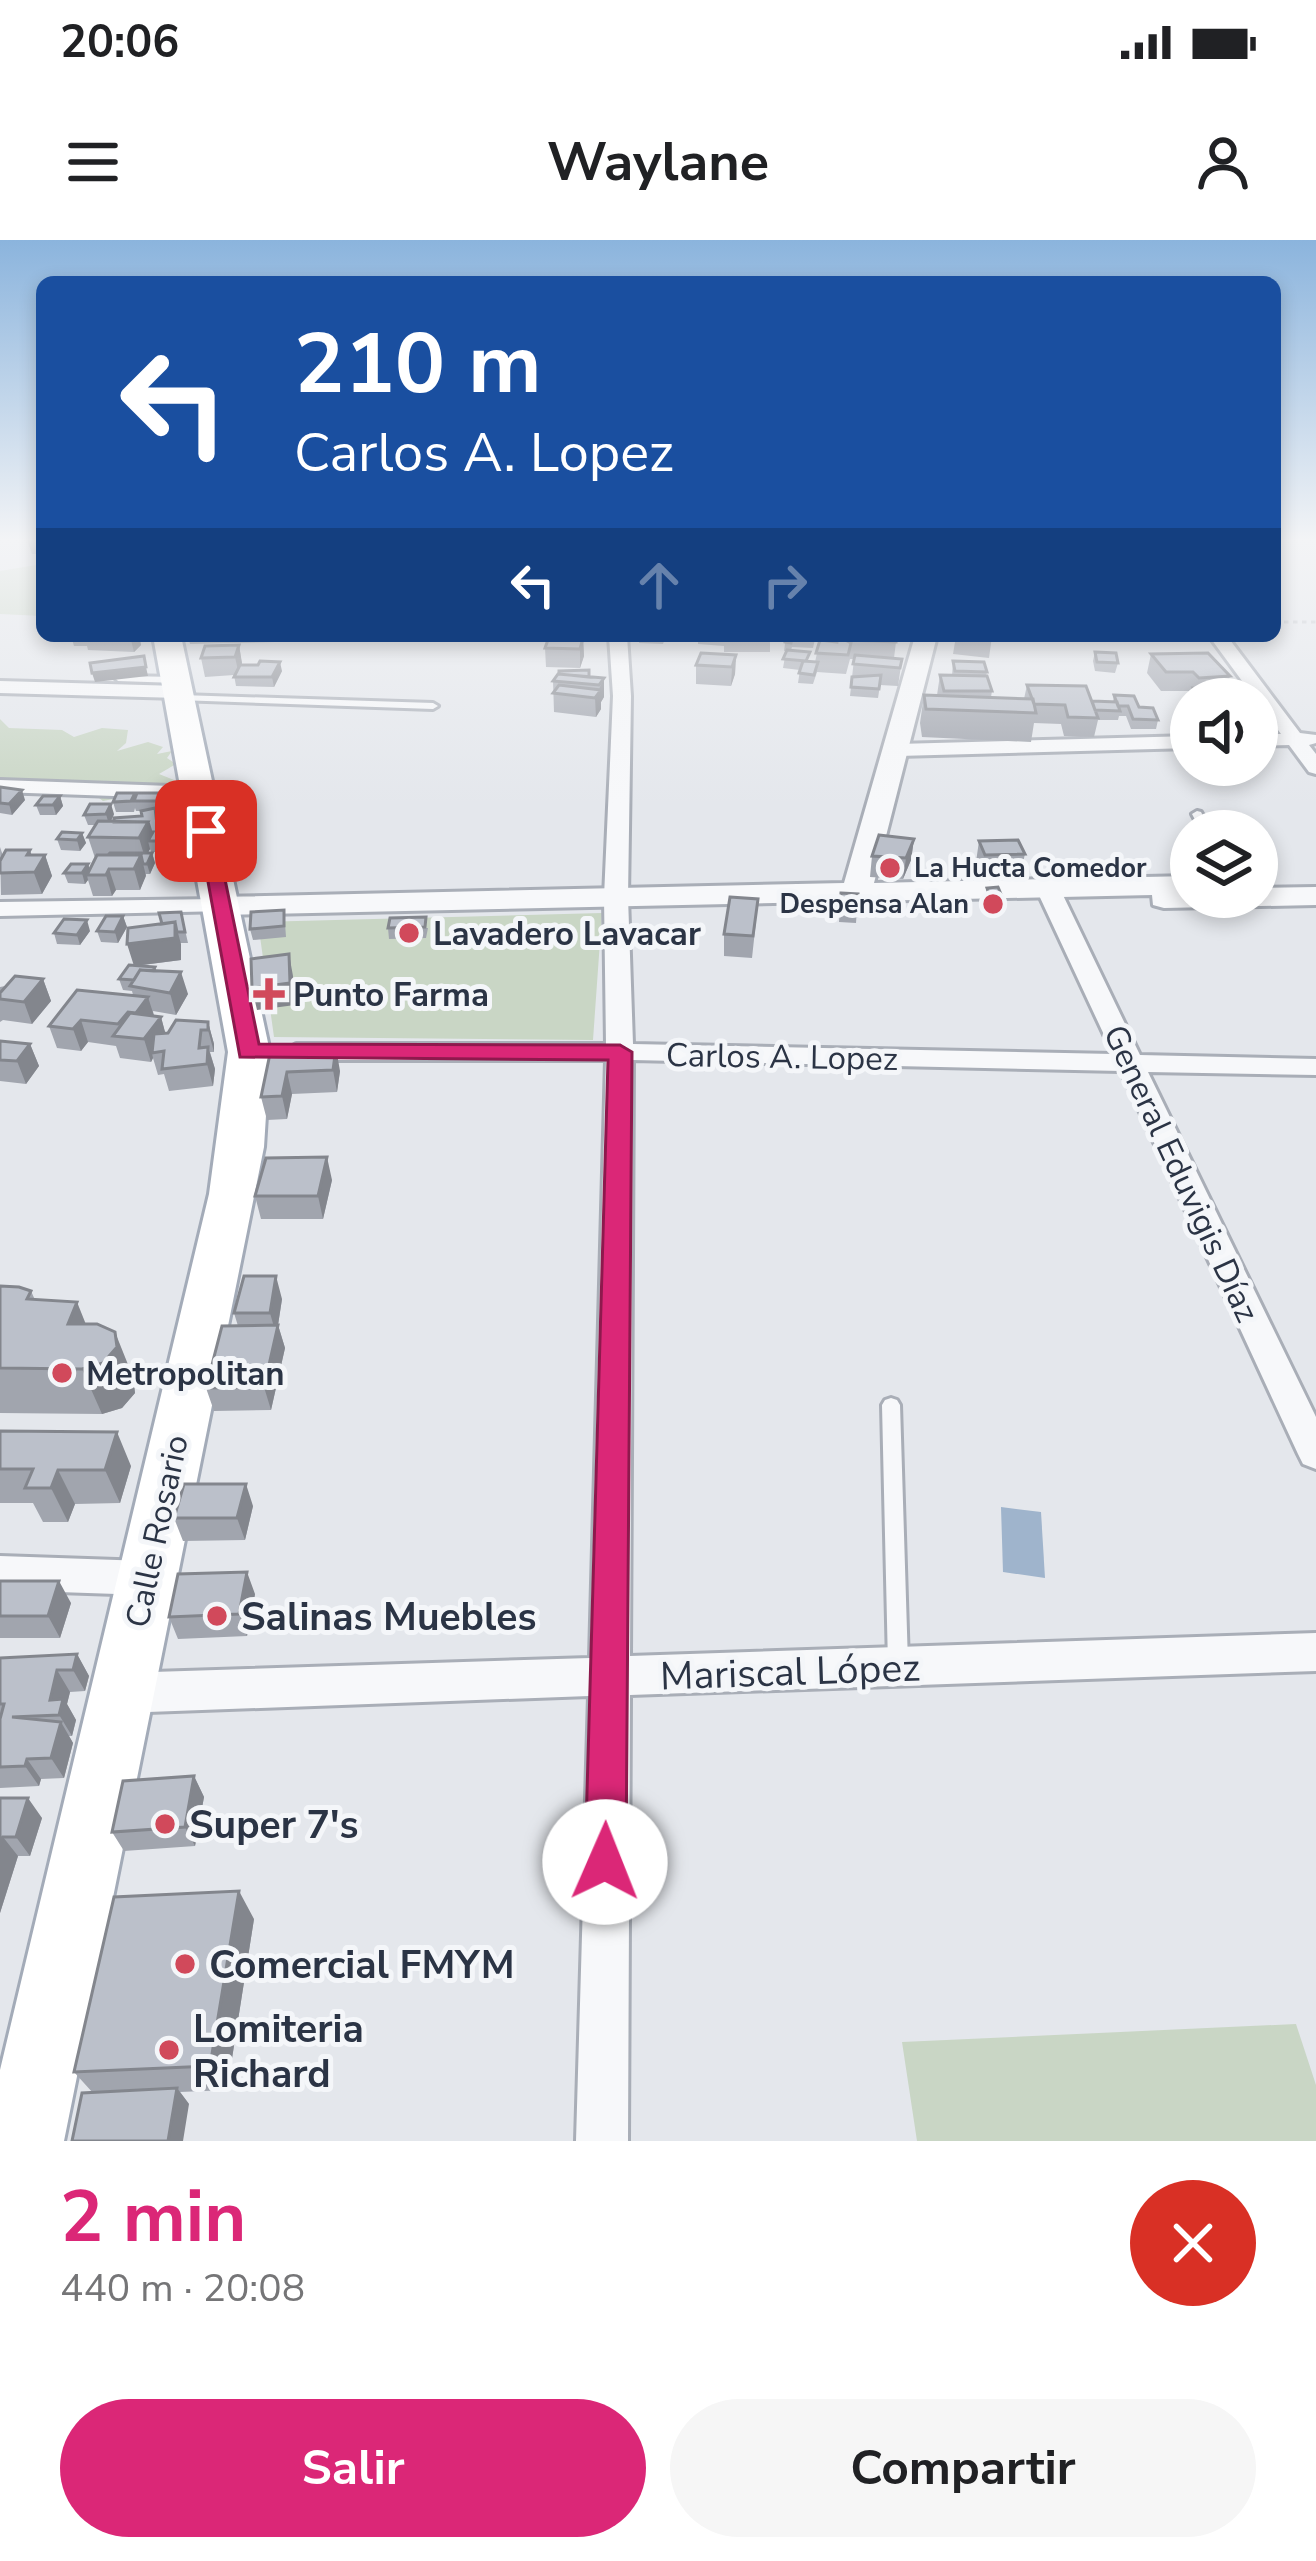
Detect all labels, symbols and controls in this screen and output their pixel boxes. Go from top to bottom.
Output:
text: 20:06 [60,12,179,73]
text: Waylane [547,125,769,199]
icon: menu [60,129,126,195]
icon: person [1190,129,1256,195]
text: 210 m [294,307,542,422]
icon: left [96,324,252,480]
text: Carlos A. Lopez [294,416,674,490]
icon: left [500,552,566,618]
icon: ahead [626,552,692,618]
icon: right [752,552,818,618]
map controls [1170,678,1278,918]
button: sound [1170,678,1278,786]
pin [155,780,257,882]
icon: arrive [173,798,239,864]
button: layers [1170,810,1278,918]
place label: La Hucta Comedor [914,850,1147,887]
marker: La Hucta Comedor [877,855,903,881]
place label: Despensa Alan [779,886,969,923]
marker: Despensa Alan [980,891,1006,917]
place label: Lavadero Lavacar [433,912,701,957]
marker: Lavadero Lavacar [396,920,422,946]
place label: Punto Farma [293,973,489,1018]
marker: Punto Farma [256,981,282,1007]
street label: General Eduvigis Díaz [1092,1018,1269,1330]
street label: Carlos A. Lopez [666,1033,898,1082]
place label: Metropolitan [86,1352,285,1397]
marker: Metropolitan [49,1360,75,1386]
street label: Calle Rosario [115,1431,200,1632]
place label: Salinas Muebles [241,1591,536,1644]
marker: Salinas Muebles [204,1603,230,1629]
street label: Mariscal López [659,1641,921,1704]
place label: Super 7's [189,1799,358,1852]
position arrow [542,1799,668,1925]
marker: Super 7's [152,1811,178,1837]
place label: Comercial FMYM [209,1939,515,1992]
marker: Comercial FMYM [172,1951,198,1977]
place label: Lomiteria Richard [193,2003,364,2101]
marker: Lomiteria Richard [156,2037,182,2063]
text: 2 min [60,2168,246,2266]
button: close [1130,2180,1256,2306]
text: 440 m · 20:08 [60,2262,305,2315]
button: Salir [60,2399,646,2537]
button: Compartir [670,2399,1256,2537]

